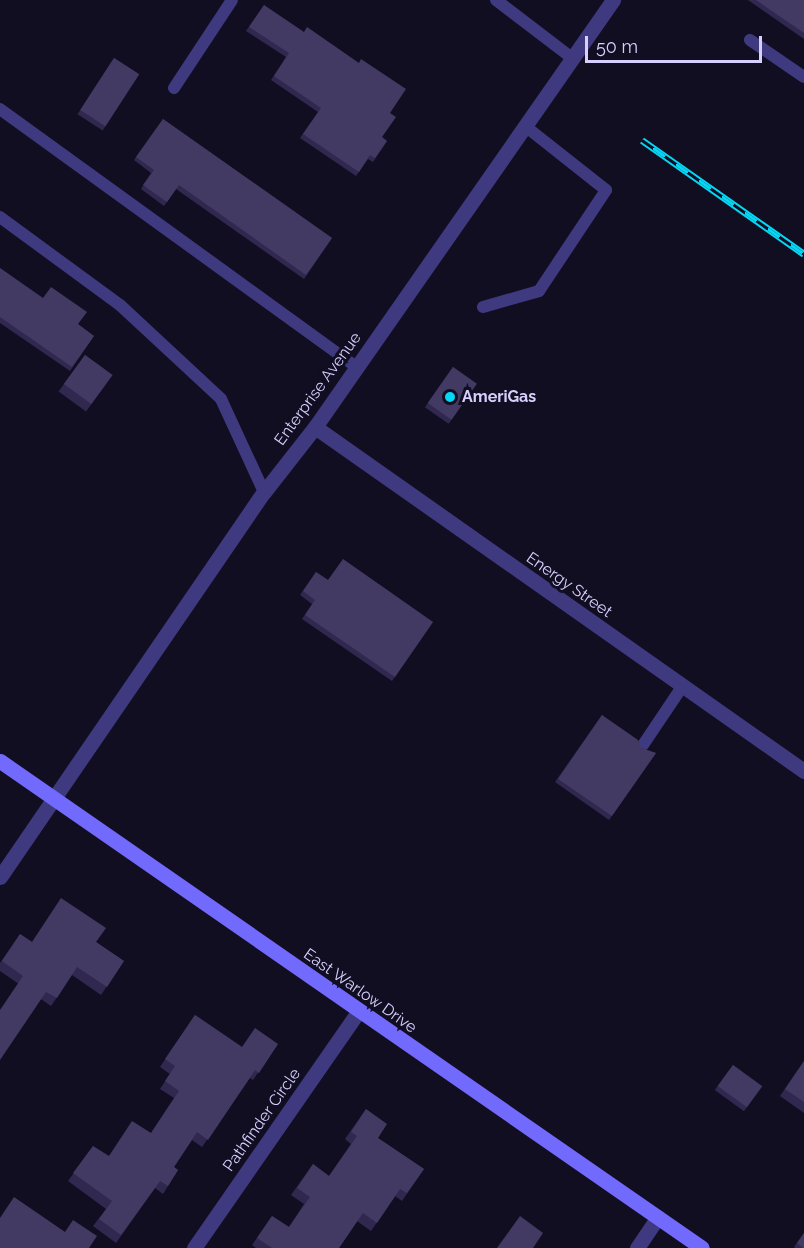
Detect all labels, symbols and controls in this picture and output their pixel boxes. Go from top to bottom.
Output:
scale bar [588,24,765,62]
text: 50 m [596,36,638,57]
street label: Enterprise Avenue [270,329,366,449]
place label: AmeriGas [462,387,536,407]
marker: AmeriGas [443,390,457,404]
street label: Energy Street [522,548,616,622]
street label: East Warlow Drive [299,945,421,1037]
street label: Pathfinder Circle [219,1065,305,1175]

